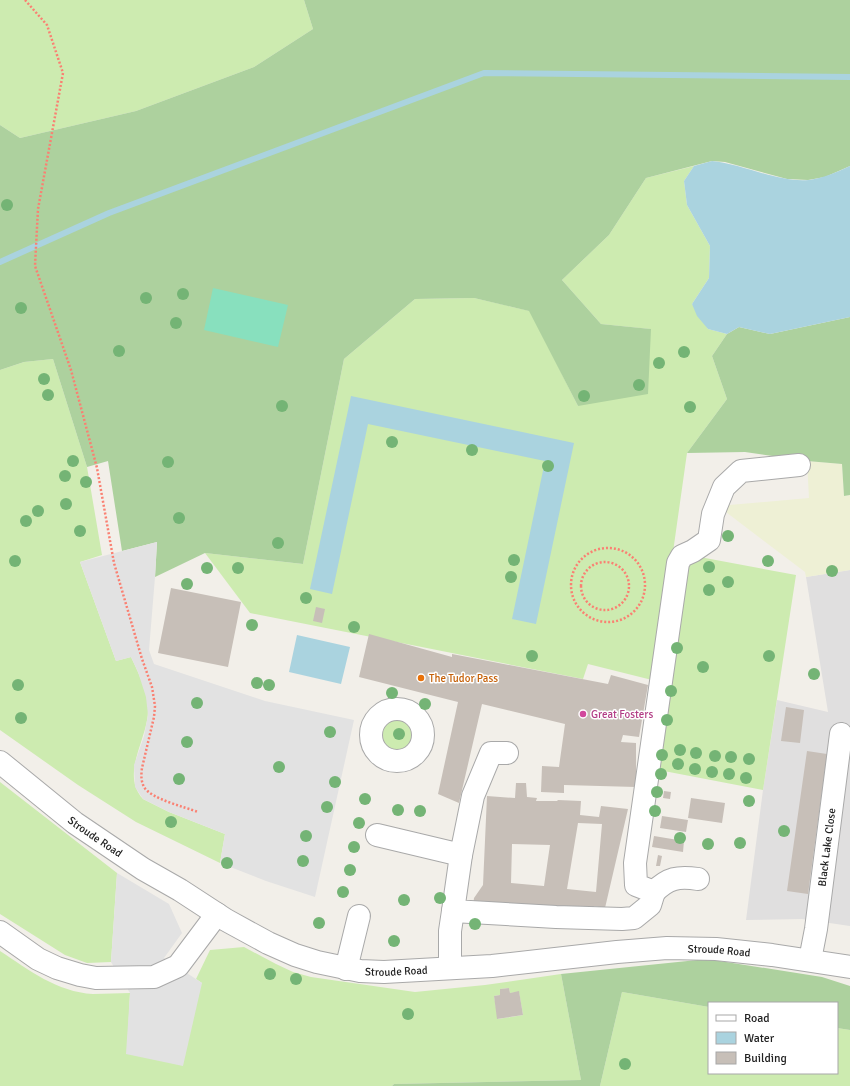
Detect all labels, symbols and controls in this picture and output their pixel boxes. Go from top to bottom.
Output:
place label: The Tudor Pass [429,672,498,685]
marker: The Tudor Pass [416,673,426,683]
place label: Great Fosters [591,708,653,721]
marker: Great Fosters [578,709,588,719]
street label: Black Lake Close [816,807,838,887]
street label: Stroude Road [65,814,125,860]
street label: Stroude Road [688,942,751,960]
street label: Stroude Road [365,964,428,979]
legend [708,1002,838,1074]
text: Road [744,1011,770,1026]
text: Water [744,1031,775,1046]
text: Building [744,1051,787,1066]

